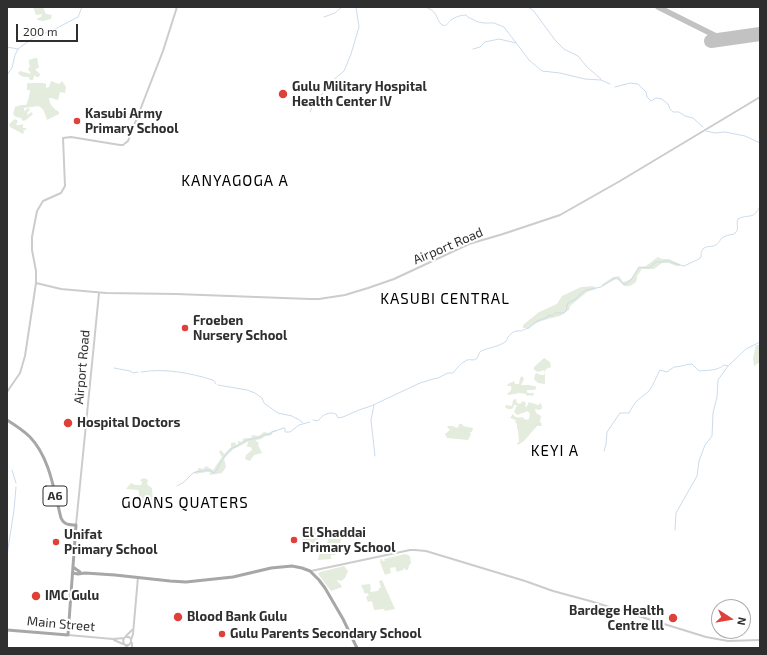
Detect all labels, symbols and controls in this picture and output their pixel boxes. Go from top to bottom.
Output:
scale bar [18,16,80,42]
text: 200 m [23,24,57,38]
place label: Gulu Military Hospital Health Center IV [292,79,427,110]
marker: Gulu Military Hospital Health Center IV [277,88,289,100]
place label: Kasubi Army Primary School [85,106,178,137]
marker: Kasubi Army Primary School [72,116,82,126]
district label: KANYAGOGA A [181,172,289,190]
street label: Airport Road [411,224,485,268]
district label: KASUBI CENTRAL [380,290,510,308]
place label: Froeben Nursery School [193,313,287,344]
marker: Froeben Nursery School [180,323,190,333]
street label: Airport Road [71,329,93,405]
place label: Hospital Doctors [77,415,180,431]
marker: Hospital Doctors [62,417,74,429]
district label: KEYI A [531,442,579,460]
road number: A6 [43,486,67,506]
district label: GOANS QUATERS [121,494,249,512]
place label: El Shaddai Primary School [302,525,395,556]
place label: Unifat Primary School [64,527,157,558]
marker: El Shaddai Primary School [289,535,299,545]
marker: Unifat Primary School [51,537,61,547]
place label: IMC Gulu [45,588,99,604]
marker: IMC Gulu [30,590,42,602]
north arrow [711,599,751,639]
place label: Bardege Health Centre lll [569,603,664,634]
place label: Blood Bank Gulu [187,609,287,625]
marker: Blood Bank Gulu [172,611,184,623]
marker: Bardege Health Centre lll [667,612,679,624]
street label: Main Street [26,613,96,635]
text: N [735,616,749,627]
place label: Gulu Parents Secondary School [230,626,421,642]
marker: Gulu Parents Secondary School [217,629,227,639]

